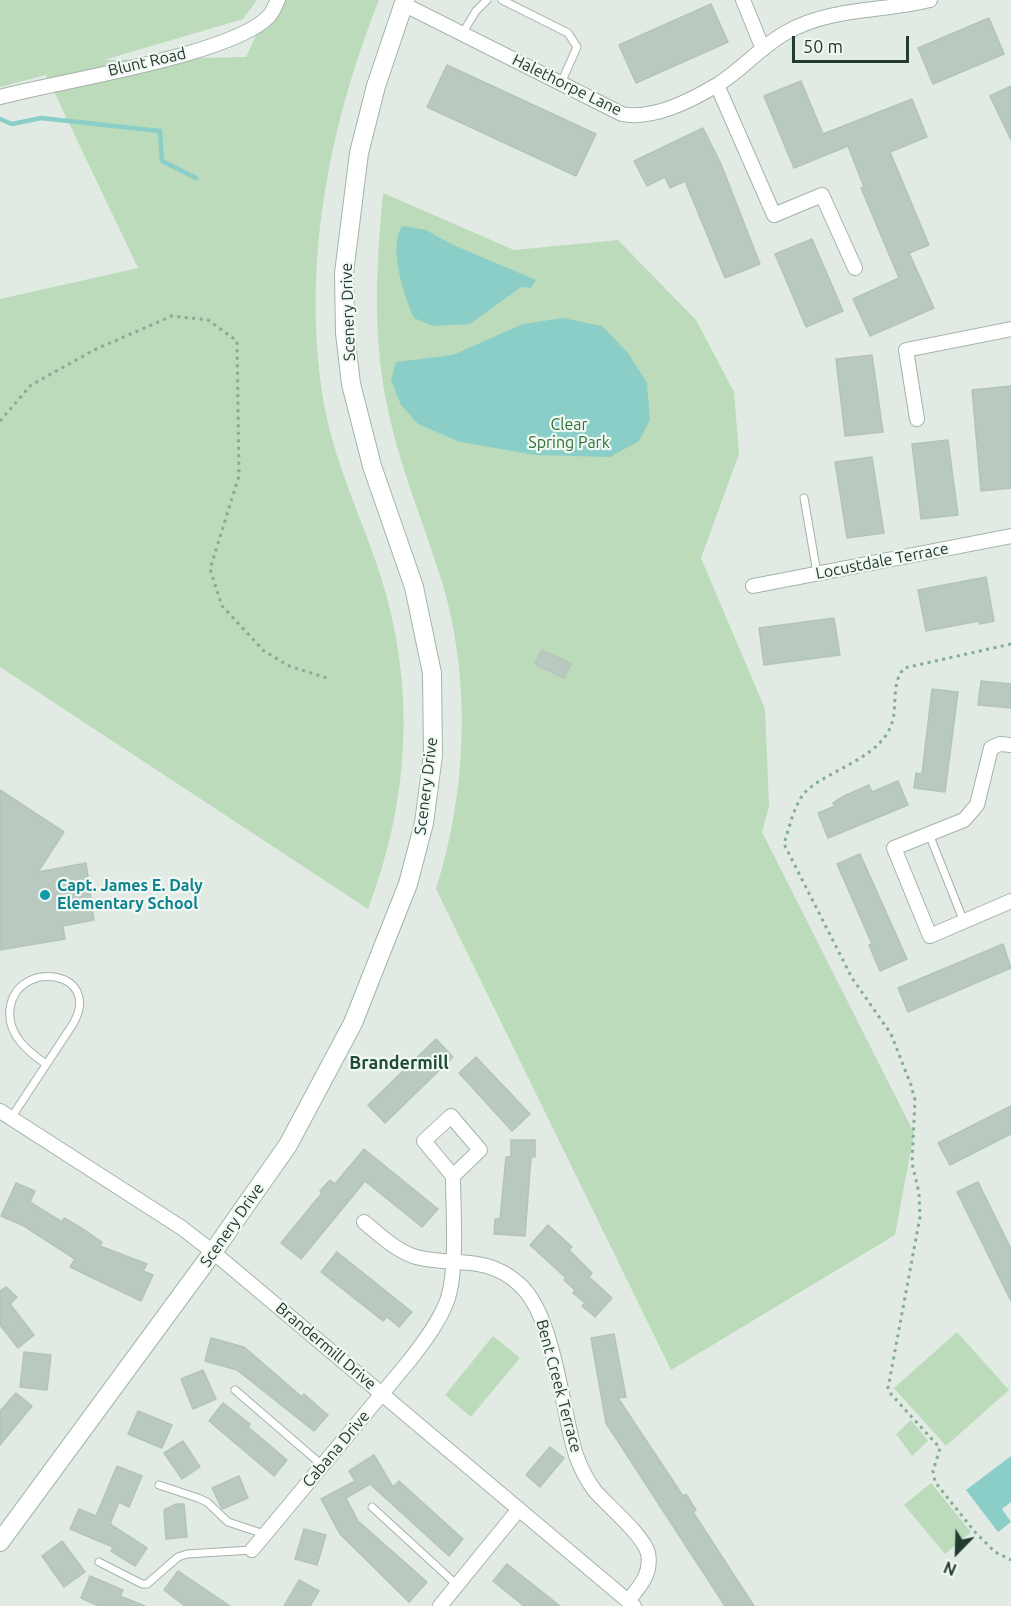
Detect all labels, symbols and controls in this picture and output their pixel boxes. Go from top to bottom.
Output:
scale bar [795,24,912,62]
text: 50 m [803,36,843,56]
street label: Blunt Road [106,44,188,80]
street label: Halethorpe Lane [509,50,625,120]
street label: Scenery Drive [337,263,359,361]
park label: Clear Spring Park [528,415,610,453]
street label: Locustdale Terrace [814,539,950,583]
street label: Scenery Drive [410,736,442,836]
place label: Capt. James E. Daly Elementary School [57,876,203,914]
marker: Capt. James E. Daly Elementary School [38,888,52,902]
district label: Brandermill [349,1052,449,1074]
street label: Scenery Drive [196,1179,268,1271]
street label: Brandermill Drive [272,1298,380,1394]
street label: Bent Creek Terrace [532,1317,586,1455]
street label: Cabana Drive [298,1407,374,1491]
north arrow [927,1522,987,1582]
text: N [941,1558,959,1579]

